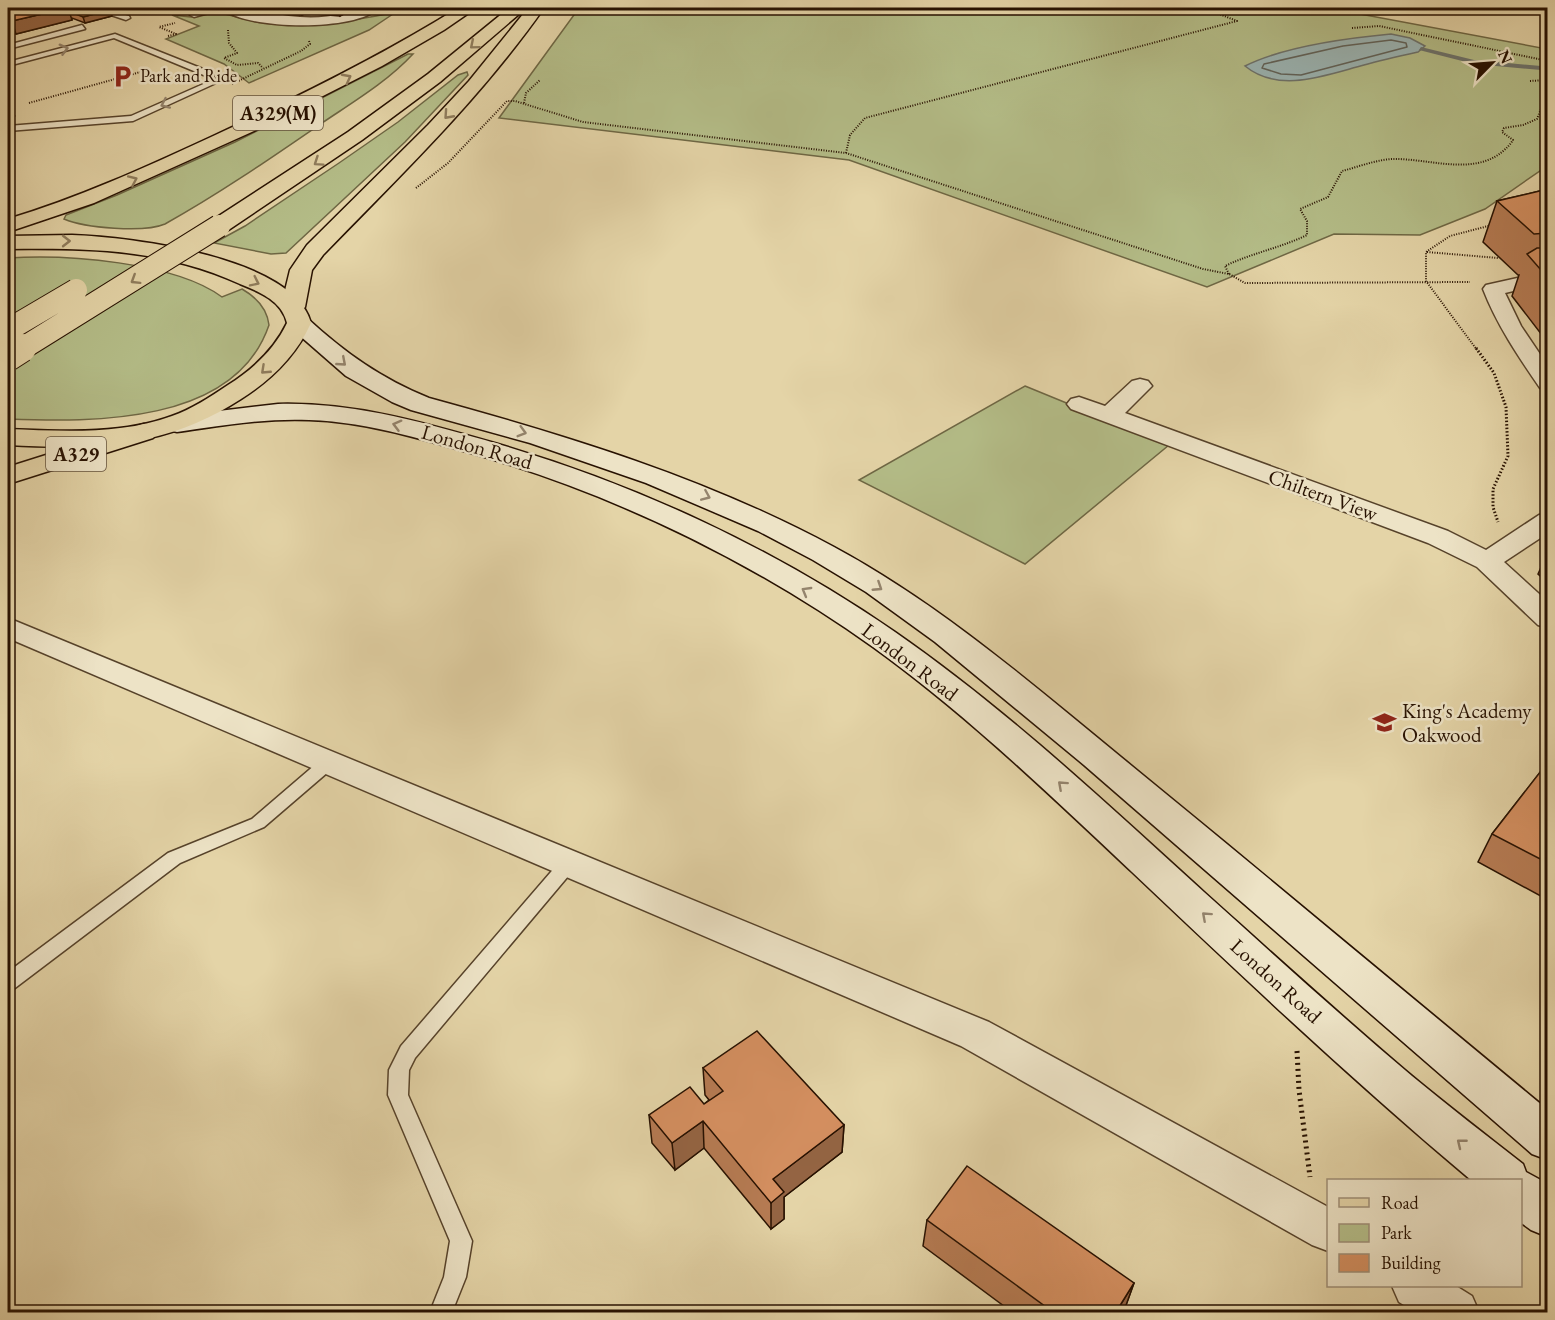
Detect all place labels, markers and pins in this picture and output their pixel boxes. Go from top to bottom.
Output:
parking icon: Park and Ride [109,63,135,89]
place label: Park and Ride [140,64,237,87]
place label: King's Academy Oakwood [1402,697,1532,748]
school or university icon: King's Academy Oakwood [1371,710,1397,736]

